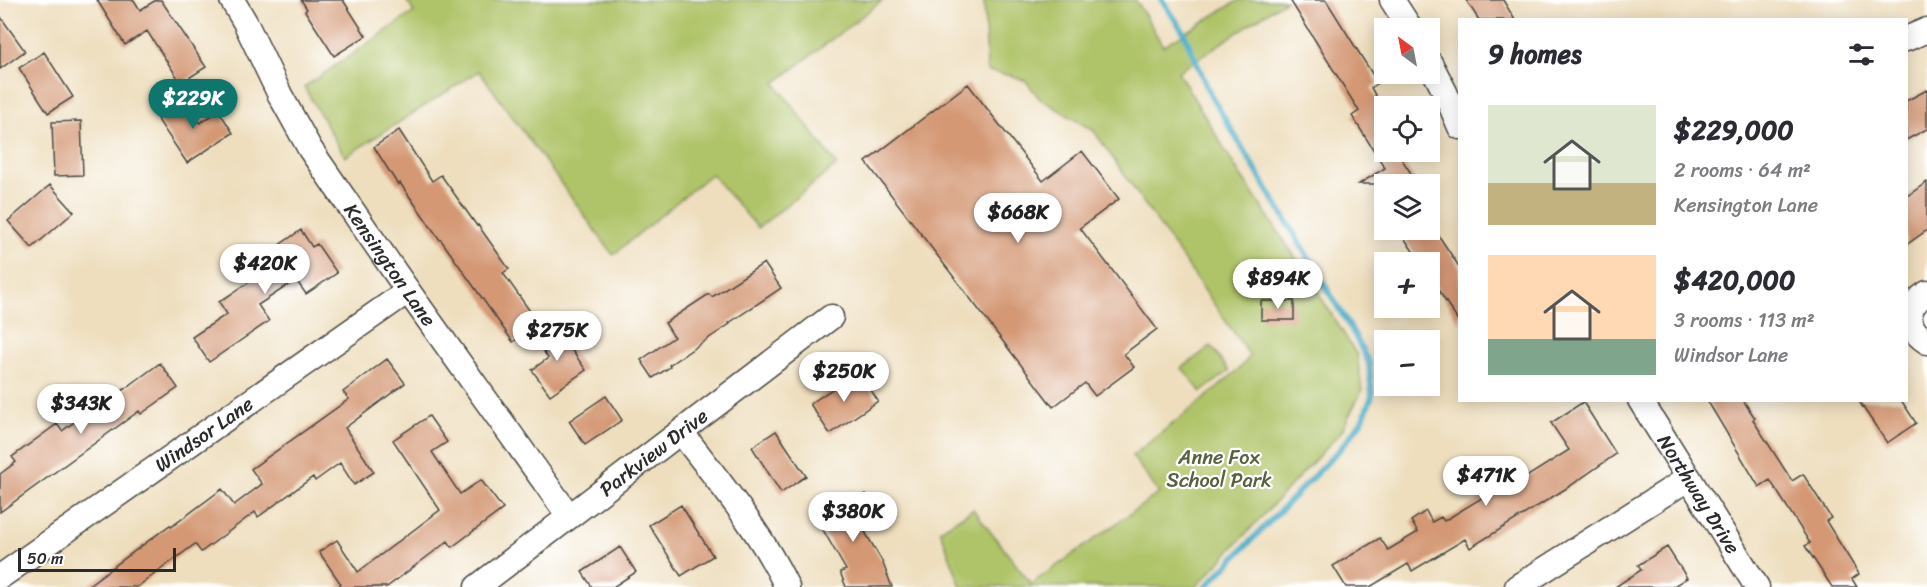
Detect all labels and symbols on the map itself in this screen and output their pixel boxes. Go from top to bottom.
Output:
north arrow [1374,18,1440,84]
pin: $229K [151,79,235,130]
pin: $668K [976,193,1060,244]
street label: Kensington Lane [334,196,445,334]
pin: $420K [223,244,307,295]
pin: $894K [1236,259,1320,310]
pin: $275K [515,311,599,362]
pin: $250K [802,352,886,403]
pin: $343K [39,384,123,435]
street label: Windsor Lane [147,387,261,482]
street label: Parkview Drive [592,399,716,506]
street label: Northway Drive [1647,427,1749,561]
park label: Anne Fox School Park [1166,440,1272,498]
pin: $471K [1444,456,1528,507]
pin: $380K [811,492,895,543]
scale bar [18,545,176,572]

